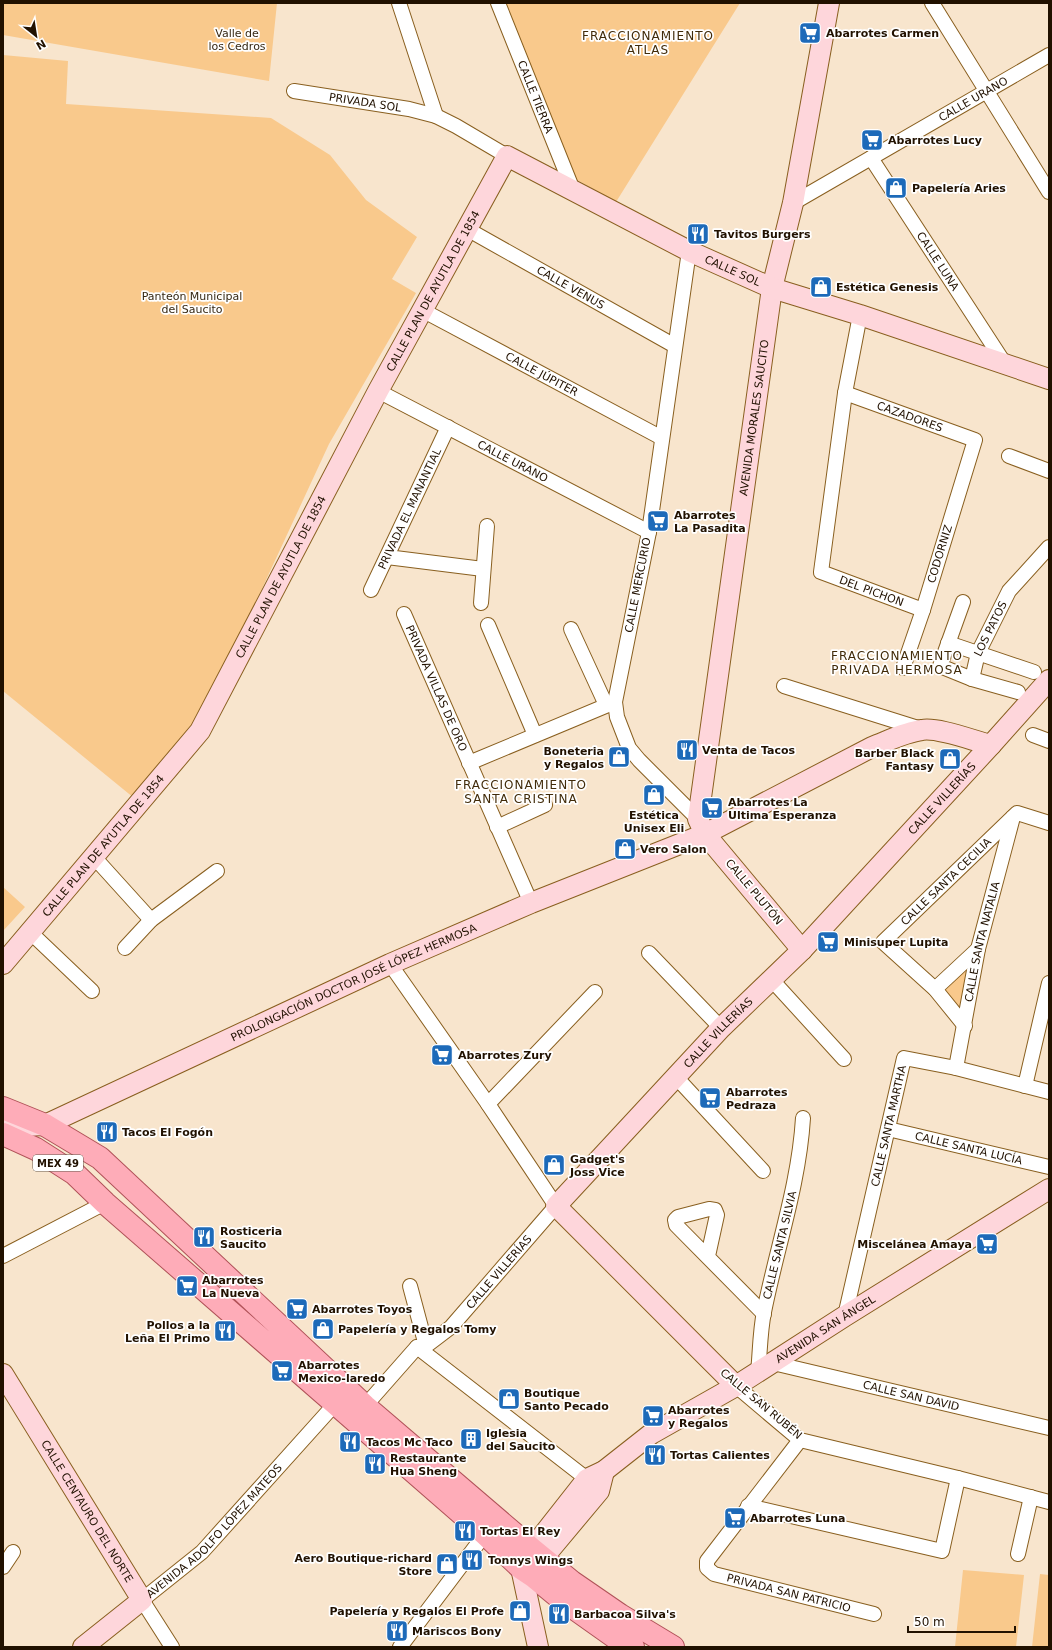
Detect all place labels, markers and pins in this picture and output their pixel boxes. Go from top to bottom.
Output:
supermarket icon: Abarrotes Carmen [797,20,823,46]
place label: Abarrotes Carmen [826,27,939,40]
supermarket icon: Abarrotes Lucy [859,127,885,153]
place label: Abarrotes Lucy [888,134,982,147]
shop icon: Papelería Aries [883,175,909,201]
place label: Papelería Aries [912,182,1006,195]
restaurant icon: Tavitos Burgers [685,221,711,247]
place label: Tavitos Burgers [714,228,811,241]
shop icon: Estética Genesis [808,274,834,300]
place label: Estética Genesis [836,281,939,294]
supermarket icon: Abarrotes La Pasadita [645,508,671,534]
place label: Abarrotes La Pasadita [674,509,746,535]
restaurant icon: Venta de Tacos [674,737,700,763]
shop icon: Boneteria y Regalos [606,744,632,770]
place label: Venta de Tacos [702,744,795,757]
place label: Boneteria y Regalos [543,745,604,771]
shop icon: Barber Black Fantasy [937,746,963,772]
place label: Barber Black Fantasy [855,747,935,773]
shop icon: Estética Unisex Eli [641,782,667,808]
supermarket icon: Abarrotes La Ultima Esperanza [699,795,725,821]
place label: Abarrotes La Ultima Esperanza [728,796,836,822]
place label: Estética Unisex Eli [624,809,684,835]
shop icon: Vero Salon [612,836,638,862]
place label: Vero Salon [640,843,707,856]
supermarket icon: Minisuper Lupita [815,929,841,955]
place label: Minisuper Lupita [844,936,948,949]
supermarket icon: Abarrotes Zury [429,1042,455,1068]
place label: Abarrotes Zury [458,1049,552,1062]
supermarket icon: Abarrotes Pedraza [697,1085,723,1111]
place label: Abarrotes Pedraza [726,1086,788,1112]
restaurant icon: Tacos El Fogón [94,1119,120,1145]
place label: Tacos El Fogón [122,1126,213,1139]
shop icon: Gadget's Joss Vice [541,1152,567,1178]
place label: Gadget's Joss Vice [569,1153,625,1179]
restaurant icon: Rosticeria Saucito [191,1224,217,1250]
place label: Rosticeria Saucito [220,1225,282,1251]
supermarket icon: Miscelánea Amaya [974,1231,1000,1257]
place label: Miscelánea Amaya [857,1238,972,1251]
supermarket icon: Abarrotes La Nueva [174,1273,200,1299]
place label: Abarrotes La Nueva [202,1274,264,1300]
supermarket icon: Abarrotes Toyos [284,1296,310,1322]
place label: Abarrotes Toyos [312,1303,413,1316]
shop icon: Papelería y Regalos Tomy [310,1316,336,1342]
restaurant icon: Pollos a la Leña El Primo [212,1318,238,1344]
place label: Pollos a la Leña El Primo [125,1319,210,1345]
place label: Papelería y Regalos Tomy [338,1323,496,1336]
supermarket icon: Abarrotes Mexico-laredo [269,1358,295,1384]
place label: Abarrotes Mexico-laredo [298,1359,386,1385]
shop icon: Boutique Santo Pecado [496,1386,522,1412]
place label: Boutique Santo Pecado [524,1387,609,1413]
supermarket icon: Abarrotes y Regalos [640,1403,666,1429]
place label: Abarrotes y Regalos [668,1404,730,1430]
building icon: Iglesia del Saucito [458,1426,484,1452]
place label: Iglesia del Saucito [486,1427,556,1453]
restaurant icon: Tacos Mc Taco [337,1429,363,1455]
place label: Tacos Mc Taco [366,1436,453,1449]
restaurant icon: Tortas Calientes [642,1442,668,1468]
place label: Tortas Calientes [670,1449,770,1462]
restaurant icon: Restaurante Hua Sheng [362,1451,388,1477]
place label: Restaurante Hua Sheng [390,1452,466,1478]
supermarket icon: Abarrotes Luna [722,1505,748,1531]
place label: Abarrotes Luna [750,1512,845,1525]
restaurant icon: Tortas El Rey [452,1518,478,1544]
place label: Tortas El Rey [480,1525,560,1538]
restaurant icon: Tonnys Wings [459,1547,485,1573]
shop icon: Aero Boutique-richard Store [434,1551,460,1577]
place label: Aero Boutique-richard Store [294,1552,432,1578]
place label: Tonnys Wings [488,1554,573,1567]
shop icon: Papelería y Regalos El Profe [507,1598,533,1624]
restaurant icon: Barbacoa Silva's [546,1601,572,1627]
place label: Papelería y Regalos El Profe [329,1605,504,1618]
place label: Barbacoa Silva's [574,1608,676,1621]
restaurant icon: Mariscos Bony [384,1618,410,1644]
place label: Mariscos Bony [412,1625,502,1638]

